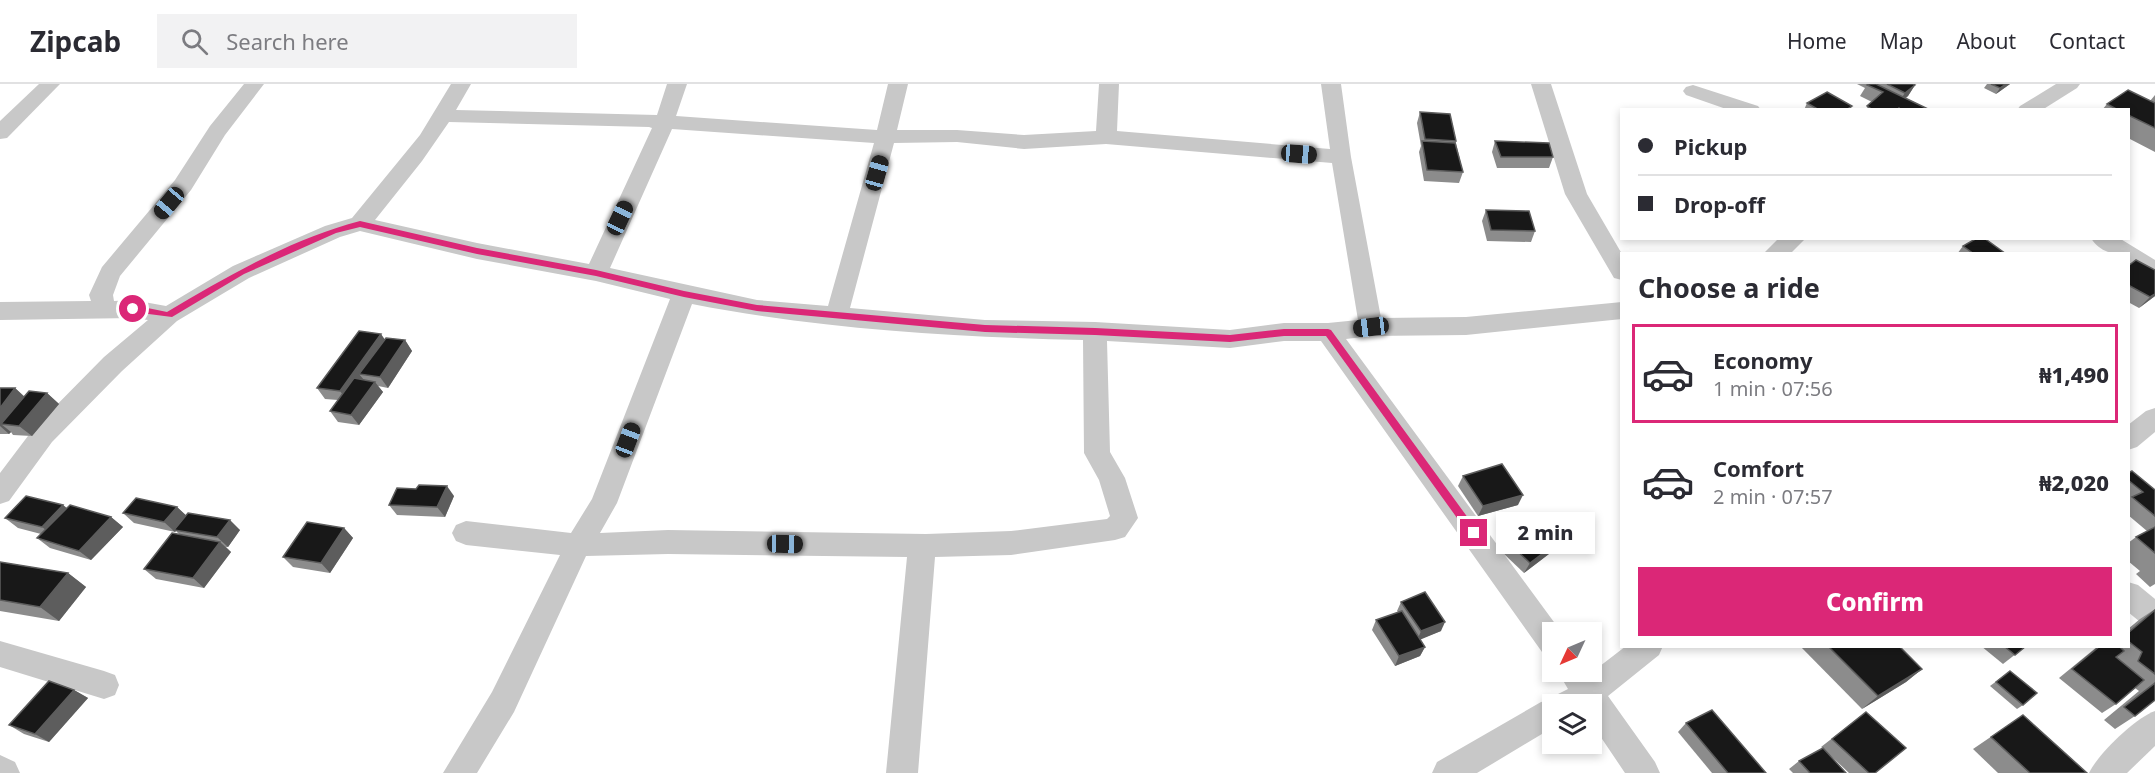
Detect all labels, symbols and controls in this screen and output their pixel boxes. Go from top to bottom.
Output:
search box [157,14,577,68]
text: Zipcab [30,22,121,60]
icon: search [178,25,211,58]
text: Search here [226,26,349,56]
text: Home [1787,27,1847,55]
text: Map [1880,27,1923,55]
text: About [1956,27,2016,55]
text: Contact [2049,27,2125,55]
text: Pickup [1674,131,1747,161]
car [1280,144,1318,164]
car [863,153,891,193]
car [151,183,187,223]
text: Drop-off [1674,189,1765,219]
car [604,198,636,238]
text: Choose a ride [1638,269,1820,306]
route start [119,295,146,322]
car [1352,316,1390,338]
text: Economy [1713,345,1812,375]
icon: car [1641,347,1695,401]
text: ₦1,490 [2039,359,2109,389]
text: 1 min · 07:56 [1713,375,1833,402]
car [613,420,643,460]
text: Comfort [1713,453,1804,483]
icon: car [1641,455,1695,509]
text: ₦2,020 [2039,467,2109,497]
text: 2 min · 07:57 [1713,483,1833,510]
callout: 2 min [1495,512,1594,554]
route end [1460,519,1487,546]
text: 2 min [1518,519,1573,546]
car [767,535,803,553]
button: Confirm [1638,567,2112,636]
north arrow [1542,622,1602,682]
map controls [1542,622,1602,754]
button: layers [1542,694,1602,754]

